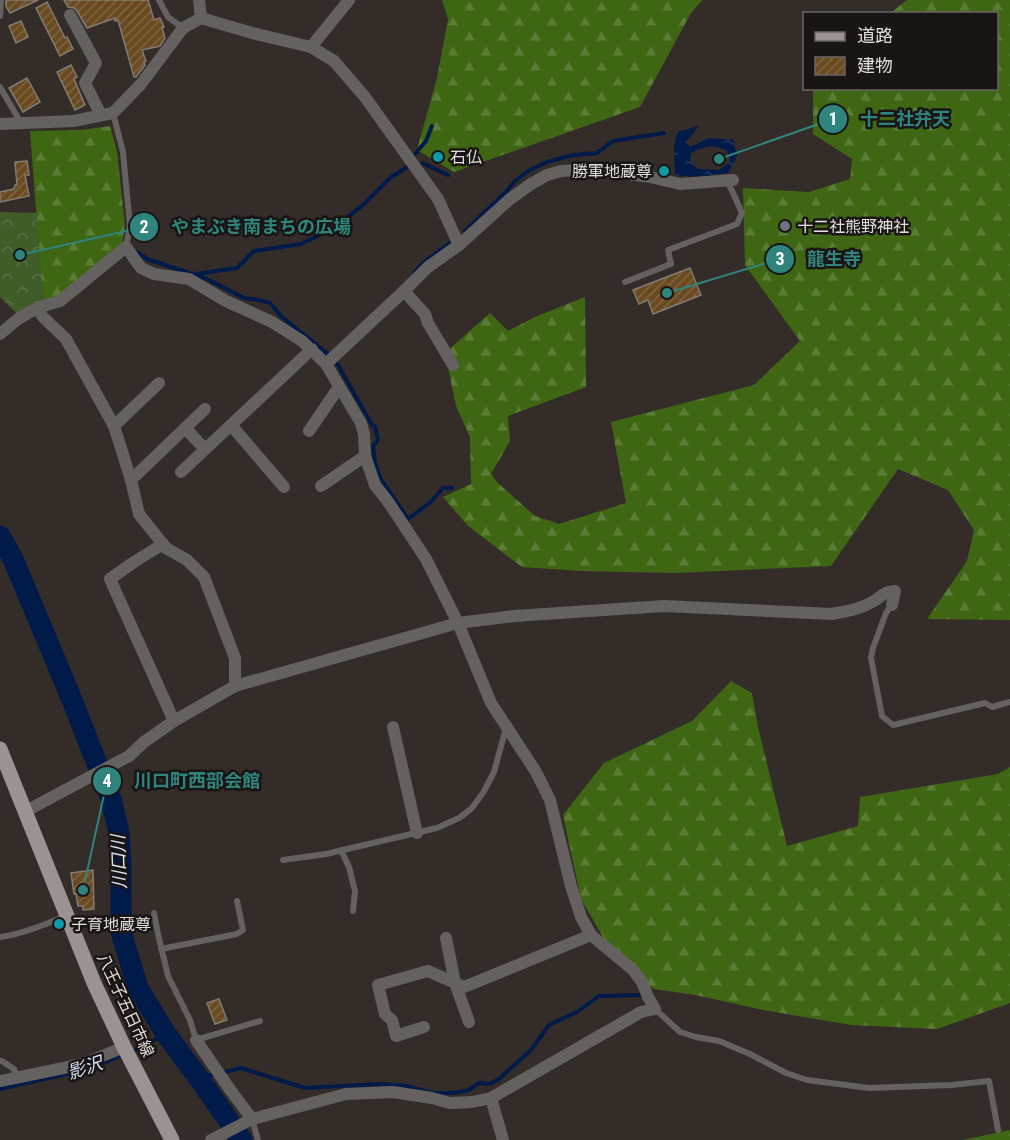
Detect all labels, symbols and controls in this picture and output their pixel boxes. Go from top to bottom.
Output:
legend [803,12,998,90]
text: 道路 [857,25,893,46]
text: 建物 [857,55,893,76]
callout: 十二社弁天 [818,101,962,137]
text: 1 [828,108,838,129]
text: 十二社弁天 [860,108,950,129]
place label: 石仏 [450,148,482,167]
marker: 石仏 [431,150,445,164]
place label: 勝軍地蔵尊 [572,162,652,181]
marker: 勝軍地蔵尊 [657,164,671,178]
callout: やまぶき南まちの広場 [129,209,363,245]
text: 2 [139,216,149,237]
text: やまぶき南まちの広場 [171,216,351,237]
place label: 十二社熊野神社 [797,217,909,236]
marker: 十二社熊野神社 [778,219,792,233]
callout: 龍生寺 [765,241,873,277]
text: 3 [775,248,785,269]
text: 龍生寺 [807,248,861,269]
callout: 川口町西部会館 [92,763,272,799]
text: 4 [102,770,112,791]
text: 川口町西部会館 [134,770,260,791]
water label: 川口川 [107,833,130,889]
place label: 子育地蔵尊 [71,915,151,934]
marker: 子育地蔵尊 [52,917,66,931]
street label: 八王子五日市線 [93,950,158,1060]
water label: 影沢 [64,1051,107,1083]

